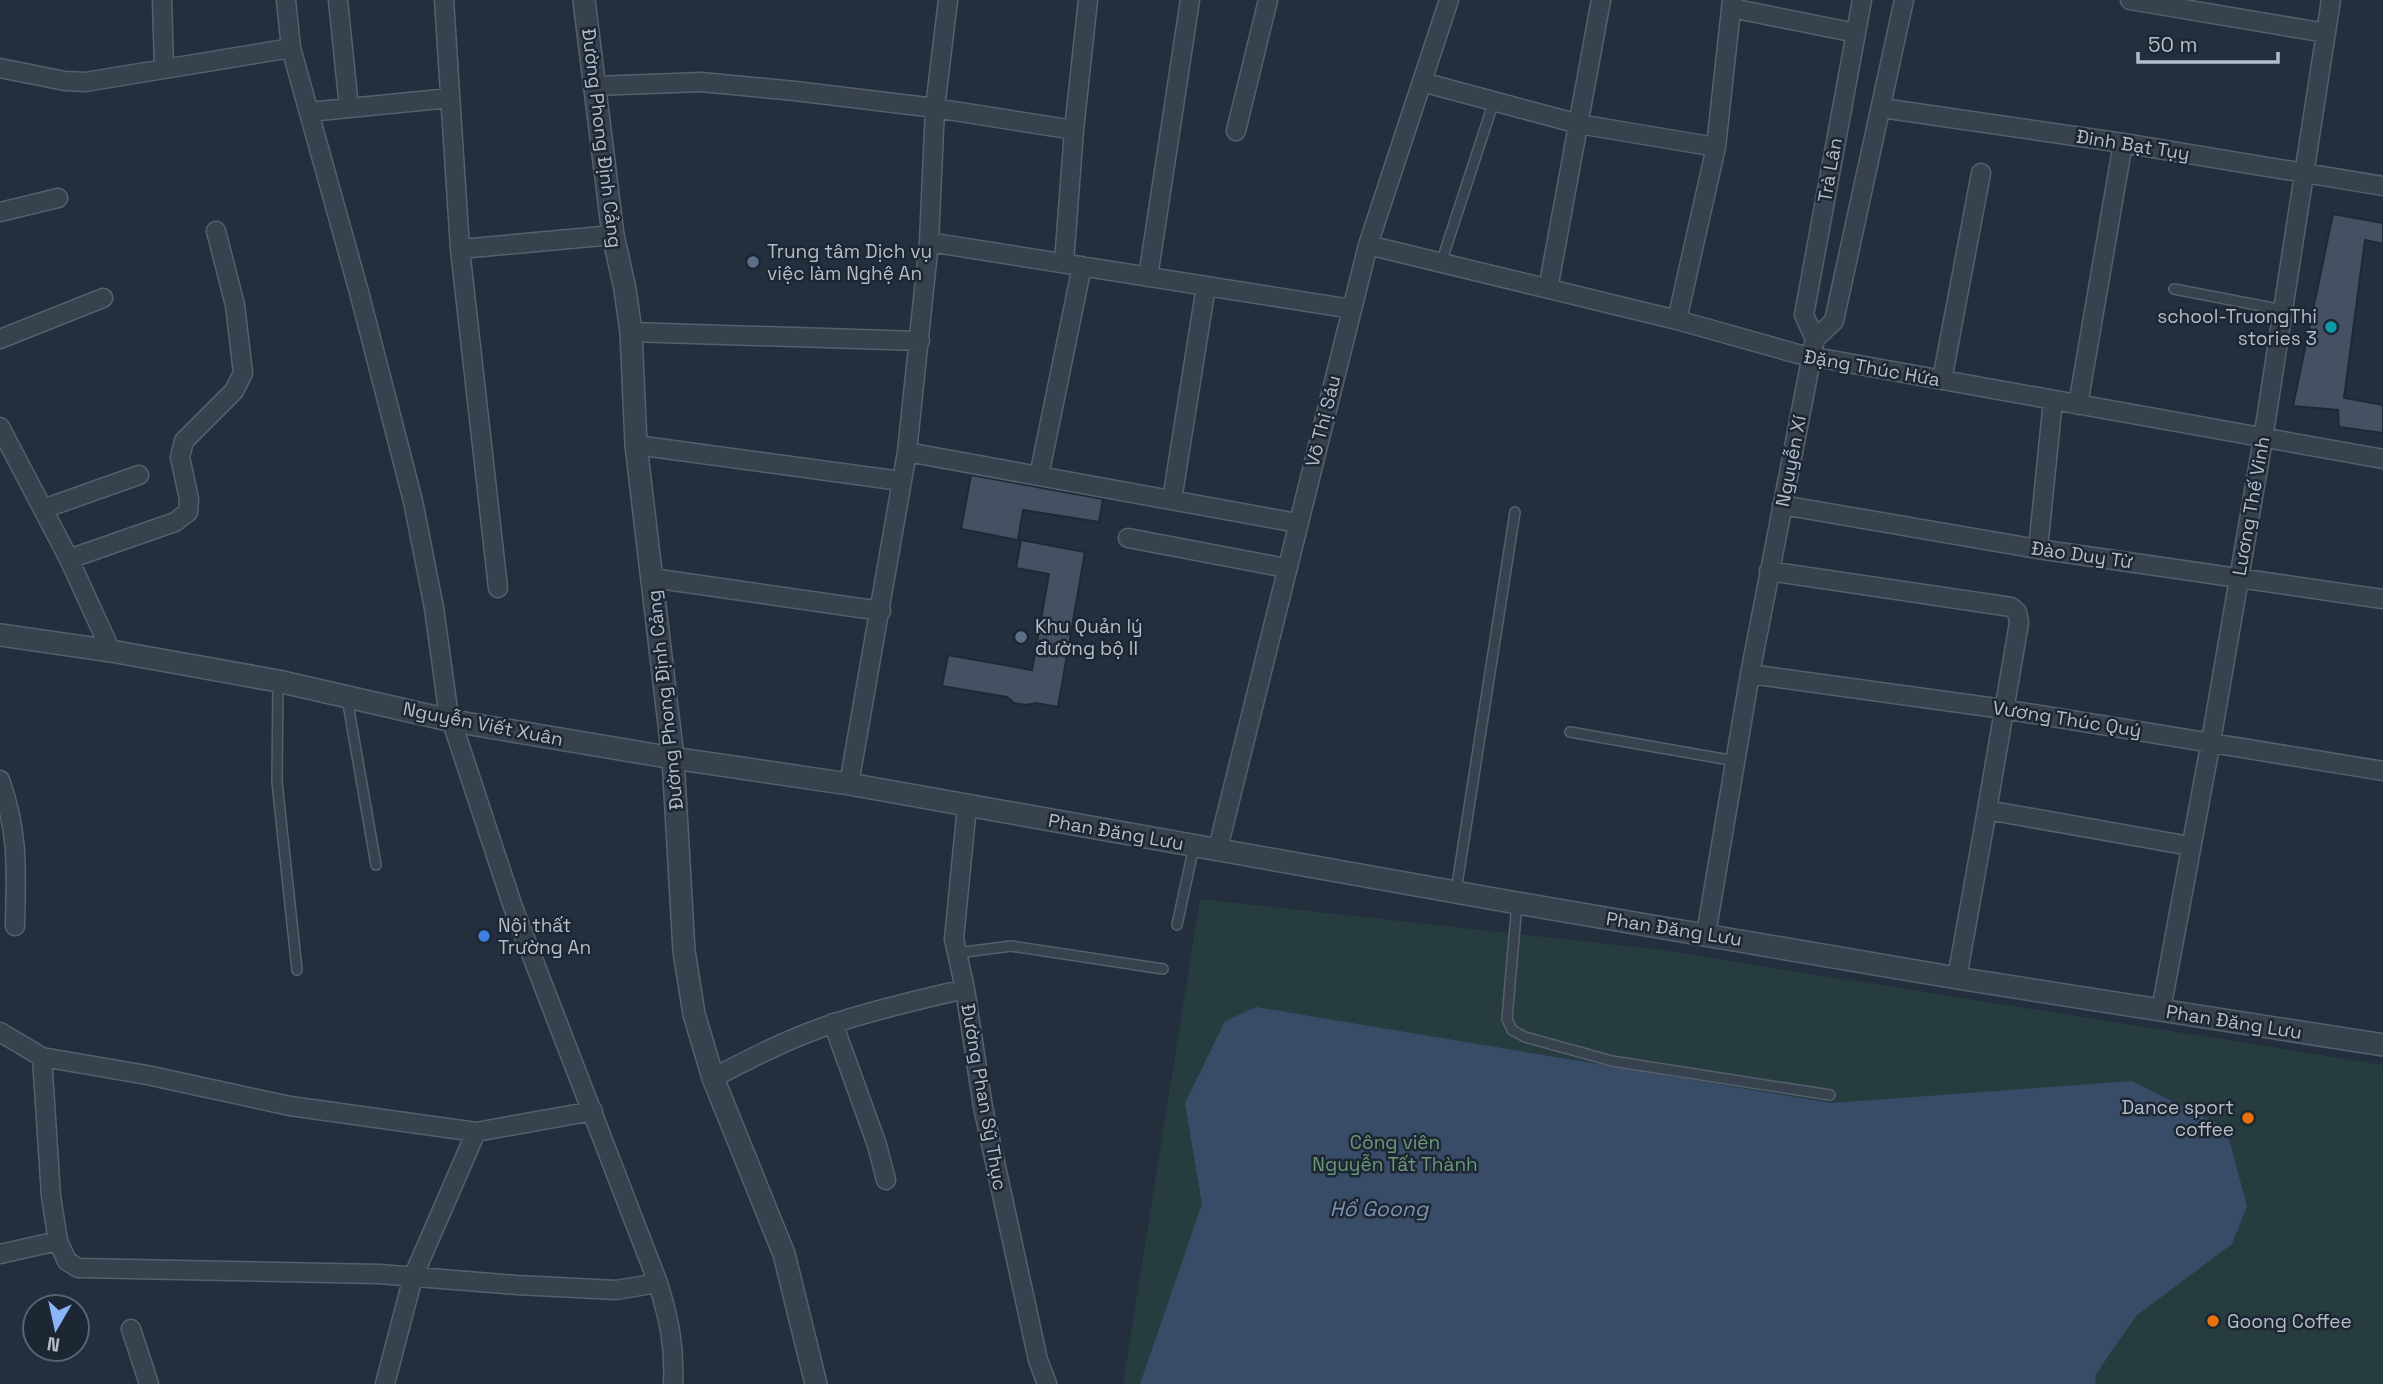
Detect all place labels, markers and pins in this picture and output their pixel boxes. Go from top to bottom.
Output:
place label: Trung tâm Dịch vụ việc làm Nghệ An [767,239,932,286]
marker: Trung tâm Dịch vụ việc làm Nghệ An [745,254,761,270]
place label: school-TruongThi stories 3 [2157,304,2317,351]
marker: school-TruongThi stories 3 [2323,319,2339,335]
place label: Khu Quản lý đường bộ II [1035,614,1143,661]
marker: Khu Quản lý đường bộ II [1013,629,1029,645]
place label: Nội thất Trường An [498,913,591,960]
marker: Nội thất Trường An [476,928,492,944]
place label: Dance sport coffee [2121,1095,2234,1142]
marker: Dance sport coffee [2240,1110,2256,1126]
place label: Goong Coffee [2227,1309,2352,1334]
marker: Goong Coffee [2205,1313,2221,1329]

